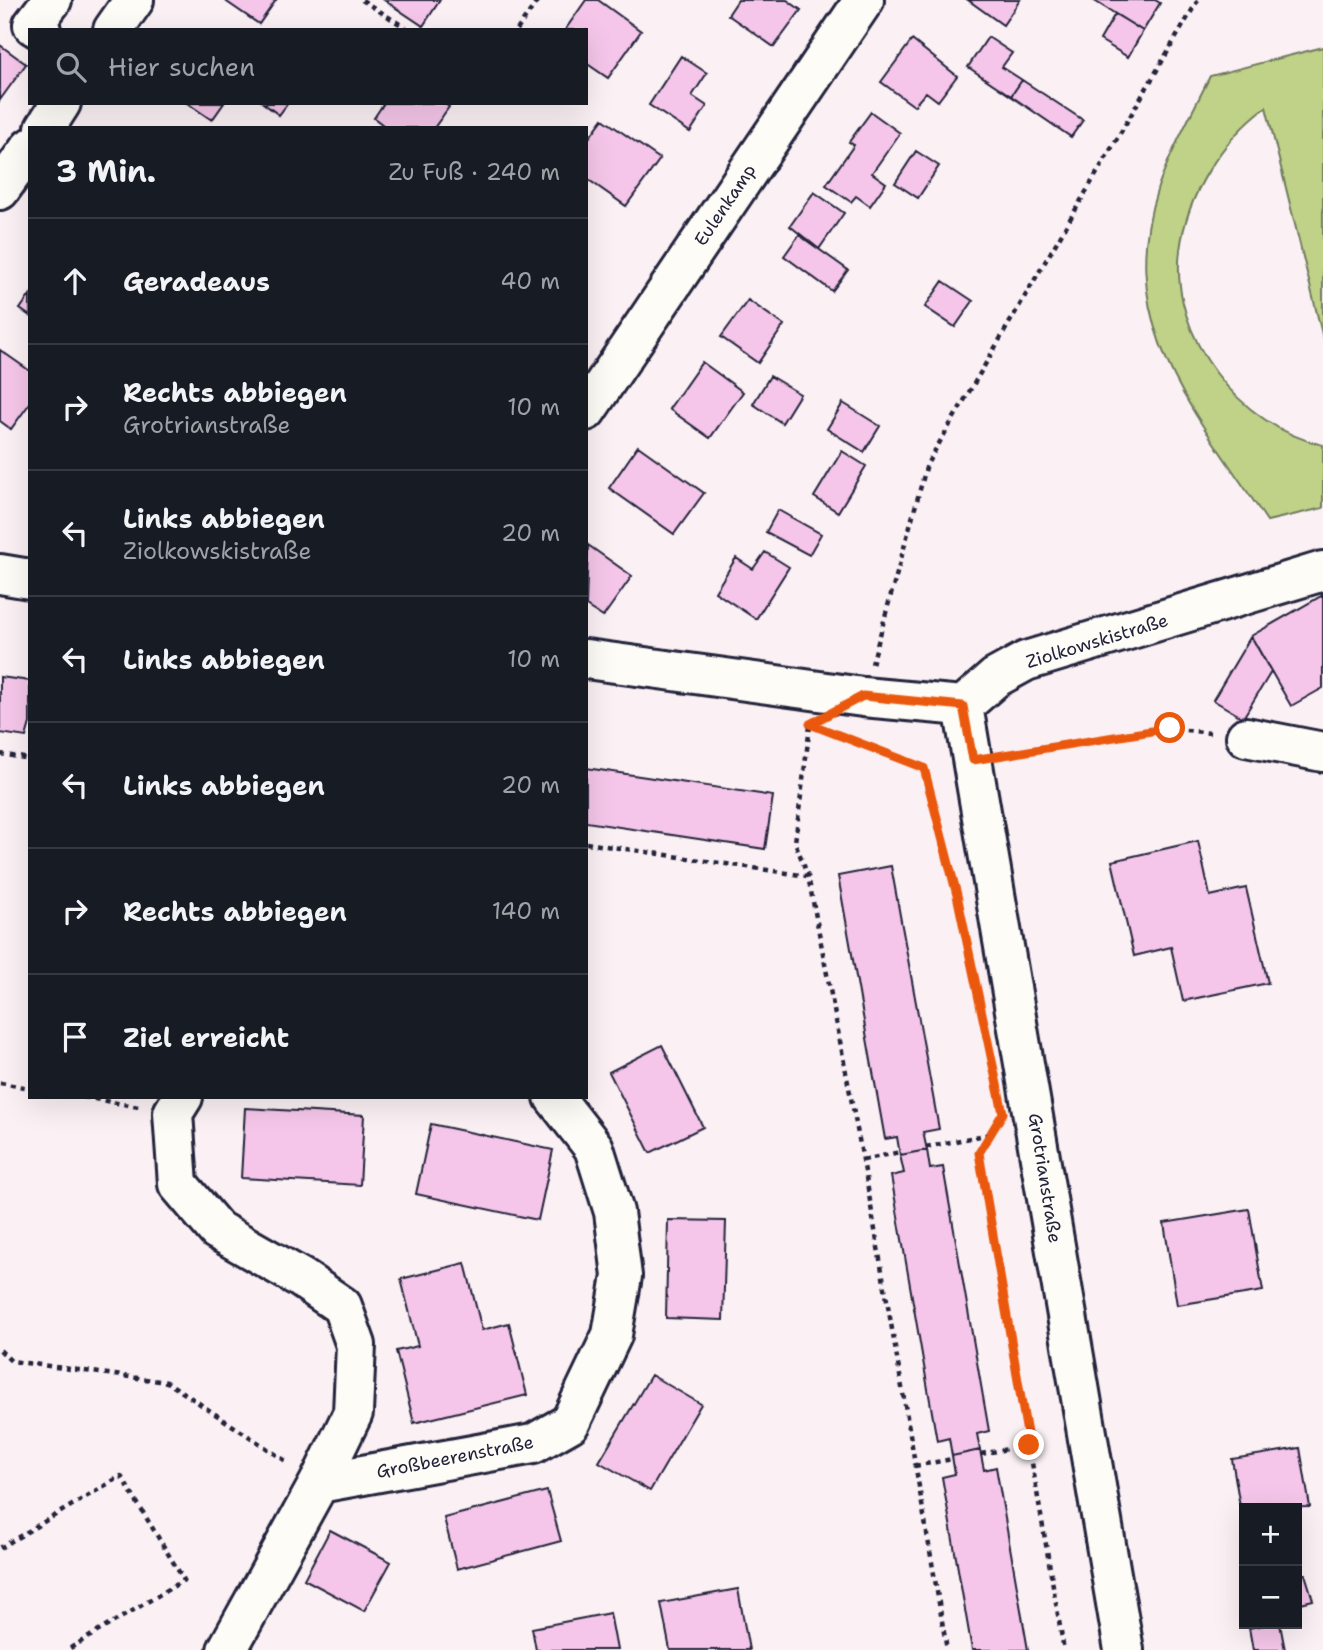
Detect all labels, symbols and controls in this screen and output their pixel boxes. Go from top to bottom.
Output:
search box [28,28,588,105]
icon: search [52,48,90,86]
text: Hier suchen [108,49,255,84]
text: 3 Min. [56,151,156,192]
text: Zu Fuß · 240 m [388,157,560,187]
street label: Eulenkamp [689,159,761,251]
icon: ahead [56,262,94,300]
text: Geradeaus [123,264,270,299]
text: 40 m [500,266,560,296]
text: Rechts abbiegen [123,375,347,410]
icon: right [56,388,94,426]
text: 10 m [507,392,560,422]
text: Grotrianstraße [123,410,291,440]
text: Links abbiegen [123,501,325,536]
icon: left [56,514,94,552]
text: 20 m [501,518,560,548]
text: Ziolkowskistraße [123,536,312,566]
street label: Ziolkowskistraße [1023,608,1171,674]
icon: left [56,640,94,678]
text: Links abbiegen [123,642,325,677]
text: 10 m [507,644,560,674]
route start [1154,712,1185,743]
icon: left [56,766,94,804]
text: Links abbiegen [123,768,325,803]
text: 20 m [501,770,560,800]
icon: right [56,892,94,930]
text: Rechts abbiegen [123,894,347,929]
text: 140 m [492,896,560,926]
icon: arrive [56,1018,94,1056]
text: Ziel erreicht [123,1020,289,1055]
street label: Grotrianstraße [1023,1111,1067,1245]
route end [1013,1429,1044,1460]
street label: Großbeerenstraße [374,1430,536,1484]
map controls [1239,1503,1302,1629]
button: + [1239,1503,1302,1566]
button: − [1239,1566,1302,1629]

